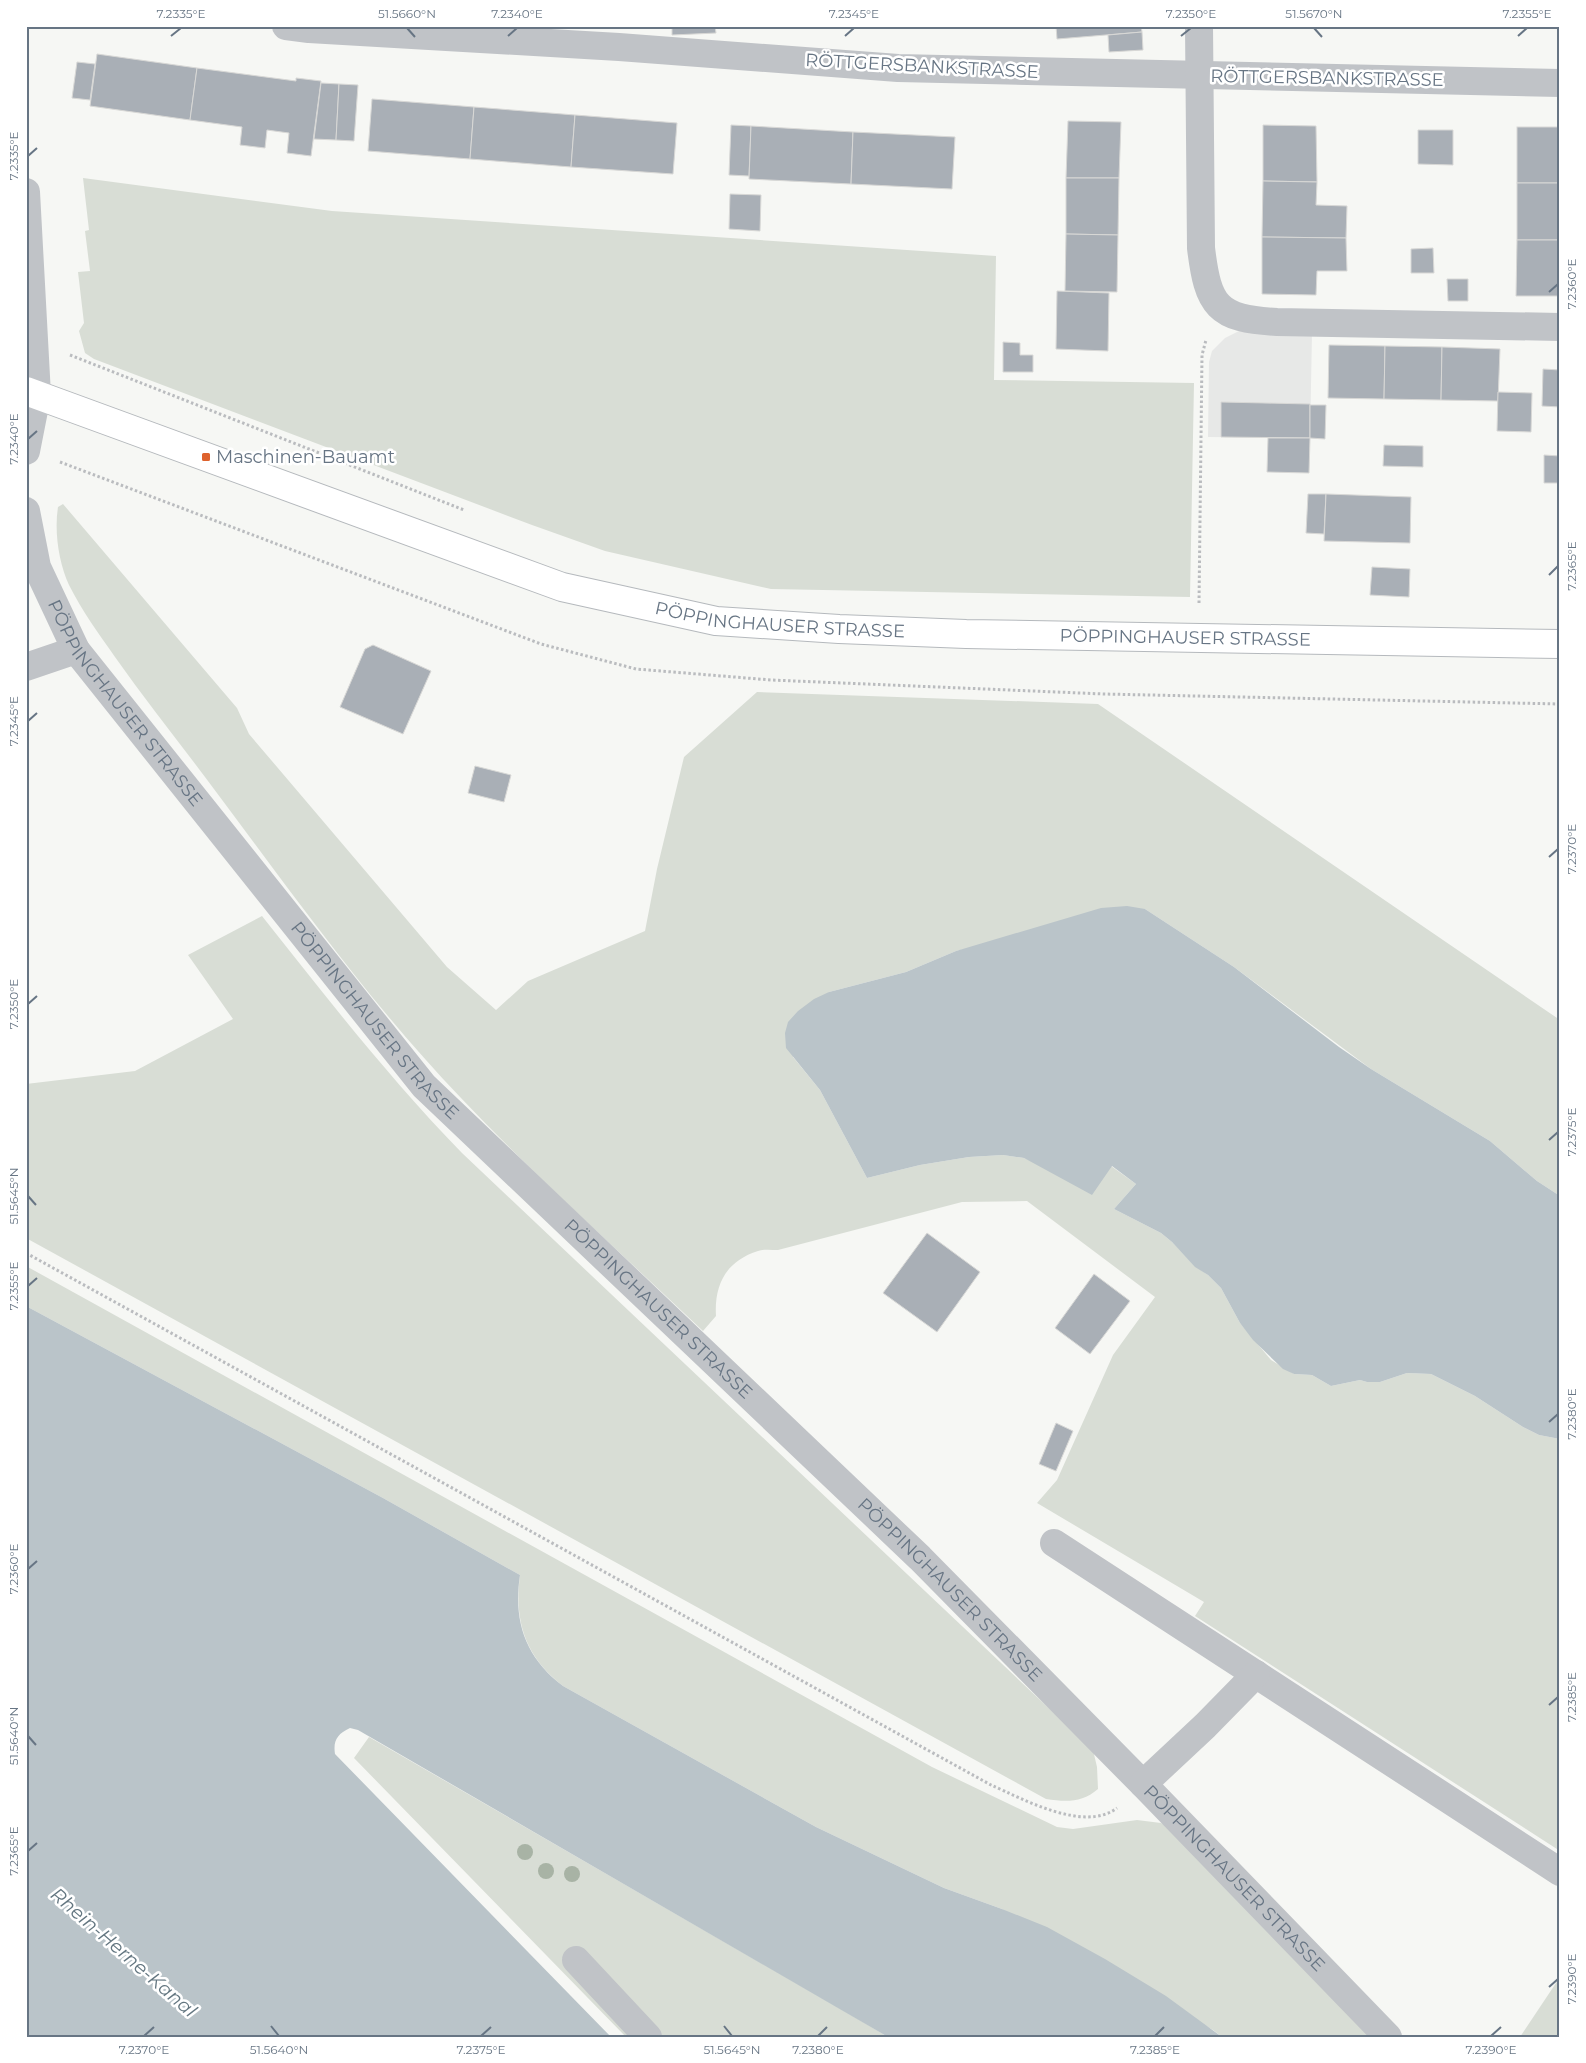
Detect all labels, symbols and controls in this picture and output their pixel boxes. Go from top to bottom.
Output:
text: 7.2335°E [157,6,205,21]
text: 51.5660°N [378,6,436,21]
text: 7.2340°E [491,6,543,21]
text: 7.2345°E [829,6,879,21]
text: 7.2350°E [1166,6,1216,21]
text: 51.5670°N [1285,6,1343,21]
text: 7.2355°E [1503,6,1551,21]
street label: RÖTTGERSBANKSTRASSE [805,49,1039,83]
street label: RÖTTGERSBANKSTRASSE [1210,65,1444,91]
text: 7.2335°E [6,132,21,180]
text: 7.2360°E [1564,258,1579,310]
text: 7.2340°E [6,413,21,465]
place label: Maschinen-Bauamt [216,446,395,468]
marker: Maschinen-Bauamt [200,451,212,463]
text: 7.2365°E [1564,541,1579,591]
street label: PÖPPINGHAUSER STRASSE [43,596,207,811]
street label: PÖPPINGHAUSER STRASSE [653,597,905,643]
street label: PÖPPINGHAUSER STRASSE [1059,625,1311,651]
text: 7.2345°E [6,696,21,746]
text: 7.2370°E [1564,824,1579,874]
street label: PÖPPINGHAUSER STRASSE [286,917,463,1124]
text: 7.2350°E [6,979,21,1029]
text: 7.2375°E [1564,1107,1579,1157]
text: 51.5645°N [6,1167,21,1225]
street label: PÖPPINGHAUSER STRASSE [560,1214,757,1404]
text: 7.2355°E [6,1262,21,1310]
text: 7.2380°E [1564,1388,1579,1440]
street label: PÖPPINGHAUSER STRASSE [853,1494,1047,1686]
text: 7.2360°E [6,1543,21,1595]
text: 7.2385°E [1564,1672,1579,1722]
text: 51.5640°N [6,1707,21,1765]
street label: PÖPPINGHAUSER STRASSE [1139,1780,1330,1976]
text: 7.2365°E [6,1826,21,1876]
water label: Rhein-Herne-Kanal [46,1883,202,2023]
text: 7.2390°E [1564,1953,1579,2005]
text: 7.2370°E [119,2042,169,2057]
text: 51.5640°N [250,2042,308,2057]
text: 7.2375°E [456,2042,506,2057]
text: 51.5645°N [703,2042,761,2057]
text: 7.2380°E [792,2042,844,2057]
text: 7.2385°E [1130,2042,1180,2057]
text: 7.2390°E [1465,2042,1517,2057]

